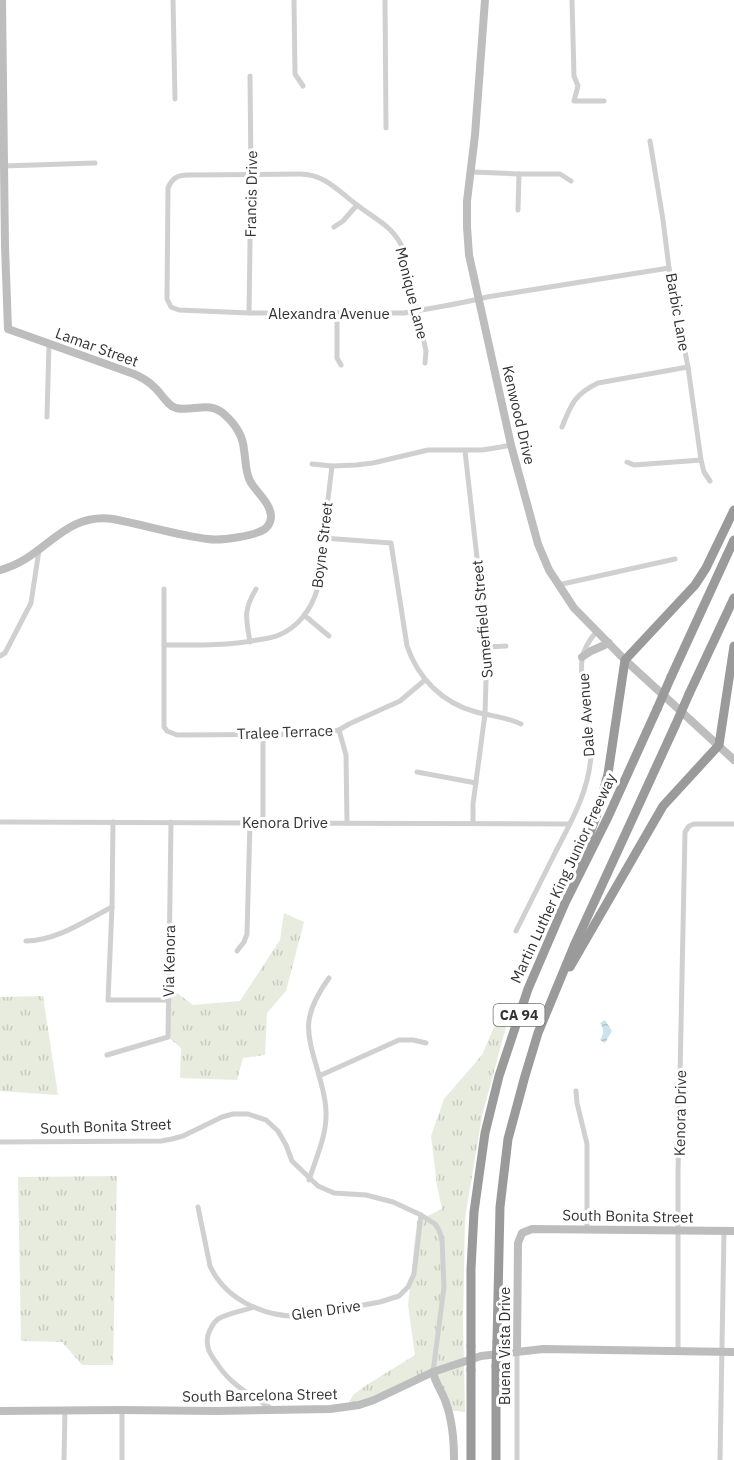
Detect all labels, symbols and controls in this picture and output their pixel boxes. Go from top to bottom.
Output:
street label: Francis Drive [241,150,261,238]
street label: Monique Lane [391,245,433,341]
street label: Barbic Lane [662,271,694,353]
street label: Alexandra Avenue [268,304,390,323]
street label: Lamar Street [53,323,141,371]
street label: Kenwood Drive [498,364,540,466]
street label: Boyne Street [307,501,337,589]
street label: Sumerfield Street [467,559,497,679]
street label: Dale Avenue [574,672,598,758]
street label: Tralee Terrace [237,721,333,743]
street label: Martin Luther King Junior Freeway [506,769,620,986]
street label: Kenora Drive [242,813,328,832]
street label: Via Kenora [159,925,179,997]
road number: CA 94 [494,1004,544,1026]
street label: Kenora Drive [670,1070,690,1156]
street label: South Bonita Street [40,1114,172,1138]
street label: South Bonita Street [562,1205,694,1227]
street label: Buena Vista Drive [495,1287,514,1405]
street label: Glen Drive [290,1296,362,1324]
street label: South Barcelona Street [182,1384,338,1406]

